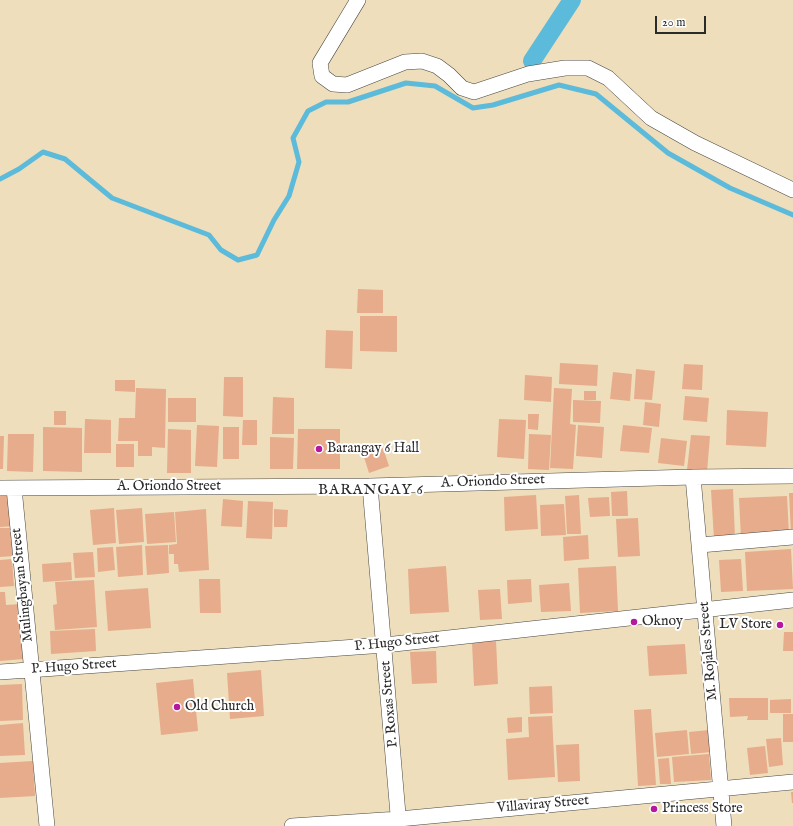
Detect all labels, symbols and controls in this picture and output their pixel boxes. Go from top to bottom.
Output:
scale bar [657,8,708,34]
text: 20 m [662,15,685,30]
place label: Barangay 6 Hall [327,441,419,457]
marker: Barangay 6 Hall [314,444,324,454]
street label: A. Oriondo Street [441,472,545,492]
street label: A. Oriondo Street [117,479,221,495]
district label: BARANGAY 6 [318,482,424,500]
street label: Mulingbayan Street [9,527,37,643]
street label: M. Rojales Street [696,601,722,701]
place label: Oknoy [642,614,683,630]
marker: Oknoy [629,617,639,627]
place label: LV Store [719,617,772,633]
marker: LV Store [775,620,785,630]
street label: P. Hugo Street [354,630,440,656]
street label: P. Hugo Street [31,656,117,678]
street label: P. Roxas Street [378,660,402,748]
place label: Old Church [185,699,254,715]
marker: Old Church [172,702,182,712]
street label: Villaviray Street [496,793,590,817]
place label: Princess Store [662,801,743,817]
marker: Princess Store [649,804,659,814]

